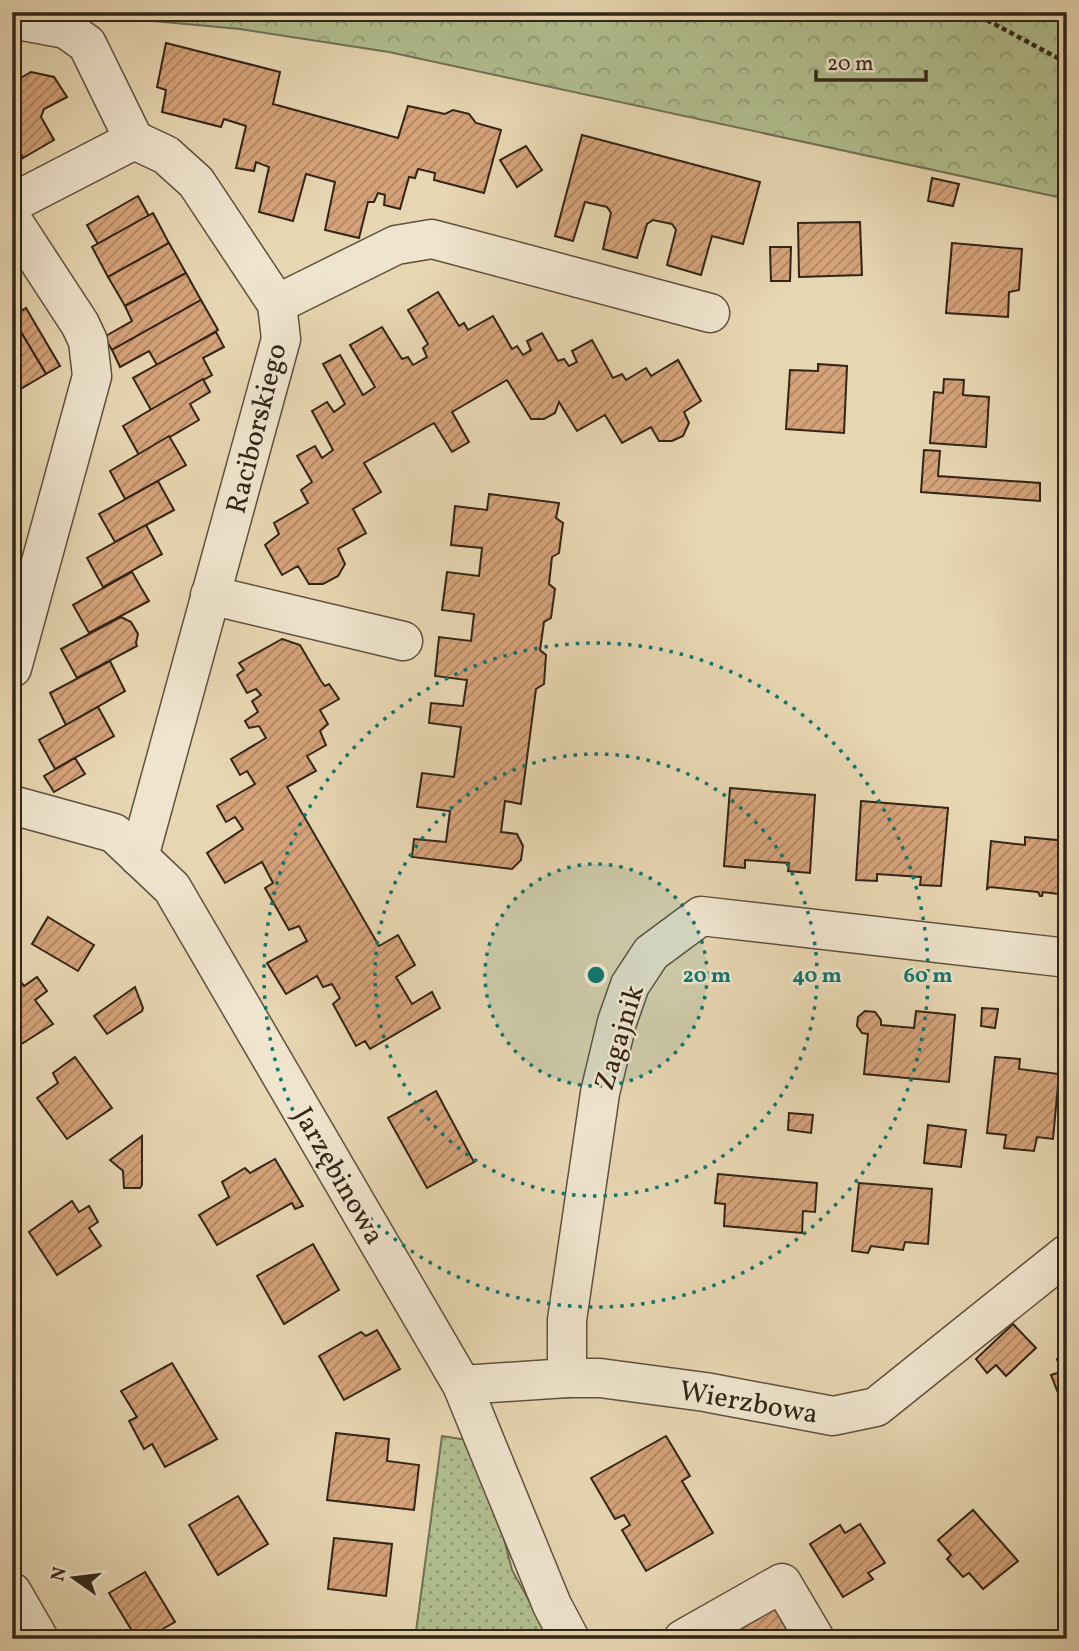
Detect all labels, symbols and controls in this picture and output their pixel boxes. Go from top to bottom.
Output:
scale bar [816,38,927,82]
text: 20 m [827,50,873,79]
street label: Raciborskiego [217,339,297,518]
text: 20 m [683,962,731,991]
text: 40 m [792,962,842,991]
text: 60 m [904,962,952,991]
centre of rings [584,963,608,987]
street label: Zagajnik [586,980,655,1095]
street label: Jarzębinowa [283,1100,393,1252]
street label: Wierzbowa [676,1372,821,1435]
north arrow [38,1542,108,1612]
text: N [45,1564,74,1584]

